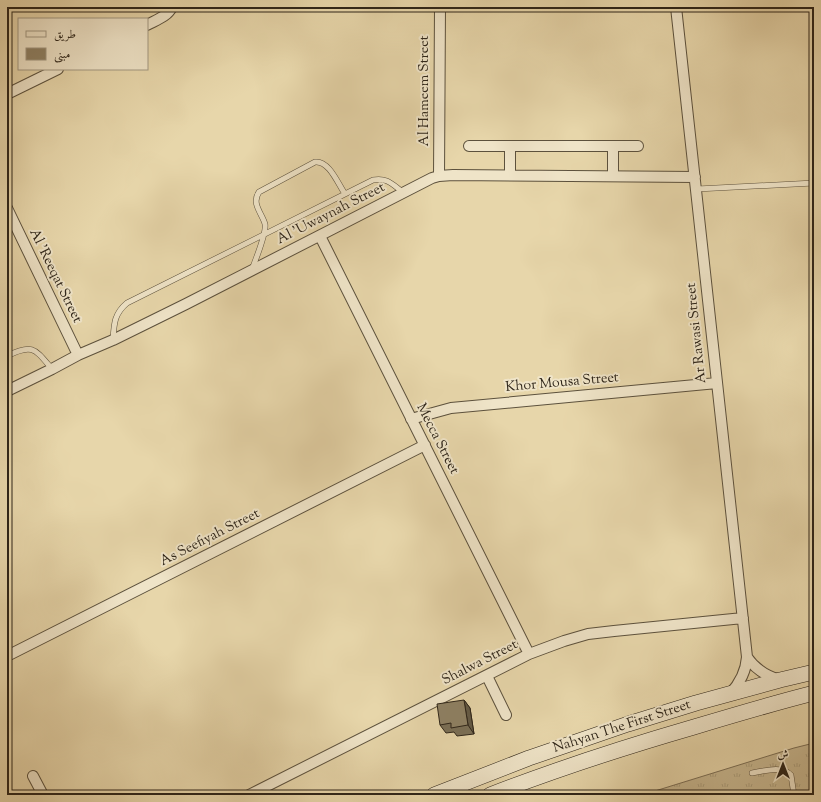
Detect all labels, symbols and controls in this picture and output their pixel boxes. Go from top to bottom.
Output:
legend [18,18,148,70]
text: طريق [54,26,76,44]
street label: Al Hameem Street [415,35,435,146]
text: مبنى [54,46,70,64]
street label: Al 'Uwaynah Street [273,178,389,250]
street label: Al 'Reeqat Street [23,225,87,327]
street label: Ar Rawasi Street [682,281,712,384]
street label: Khor Mousa Street [505,368,620,398]
street label: Mecca Street [411,400,464,478]
street label: As Seefiyah Street [157,504,264,572]
street label: Shalwa Street [439,635,522,691]
street label: Nahyan The First Street [550,695,694,759]
north arrow [763,744,803,784]
text: ش [778,747,789,763]

